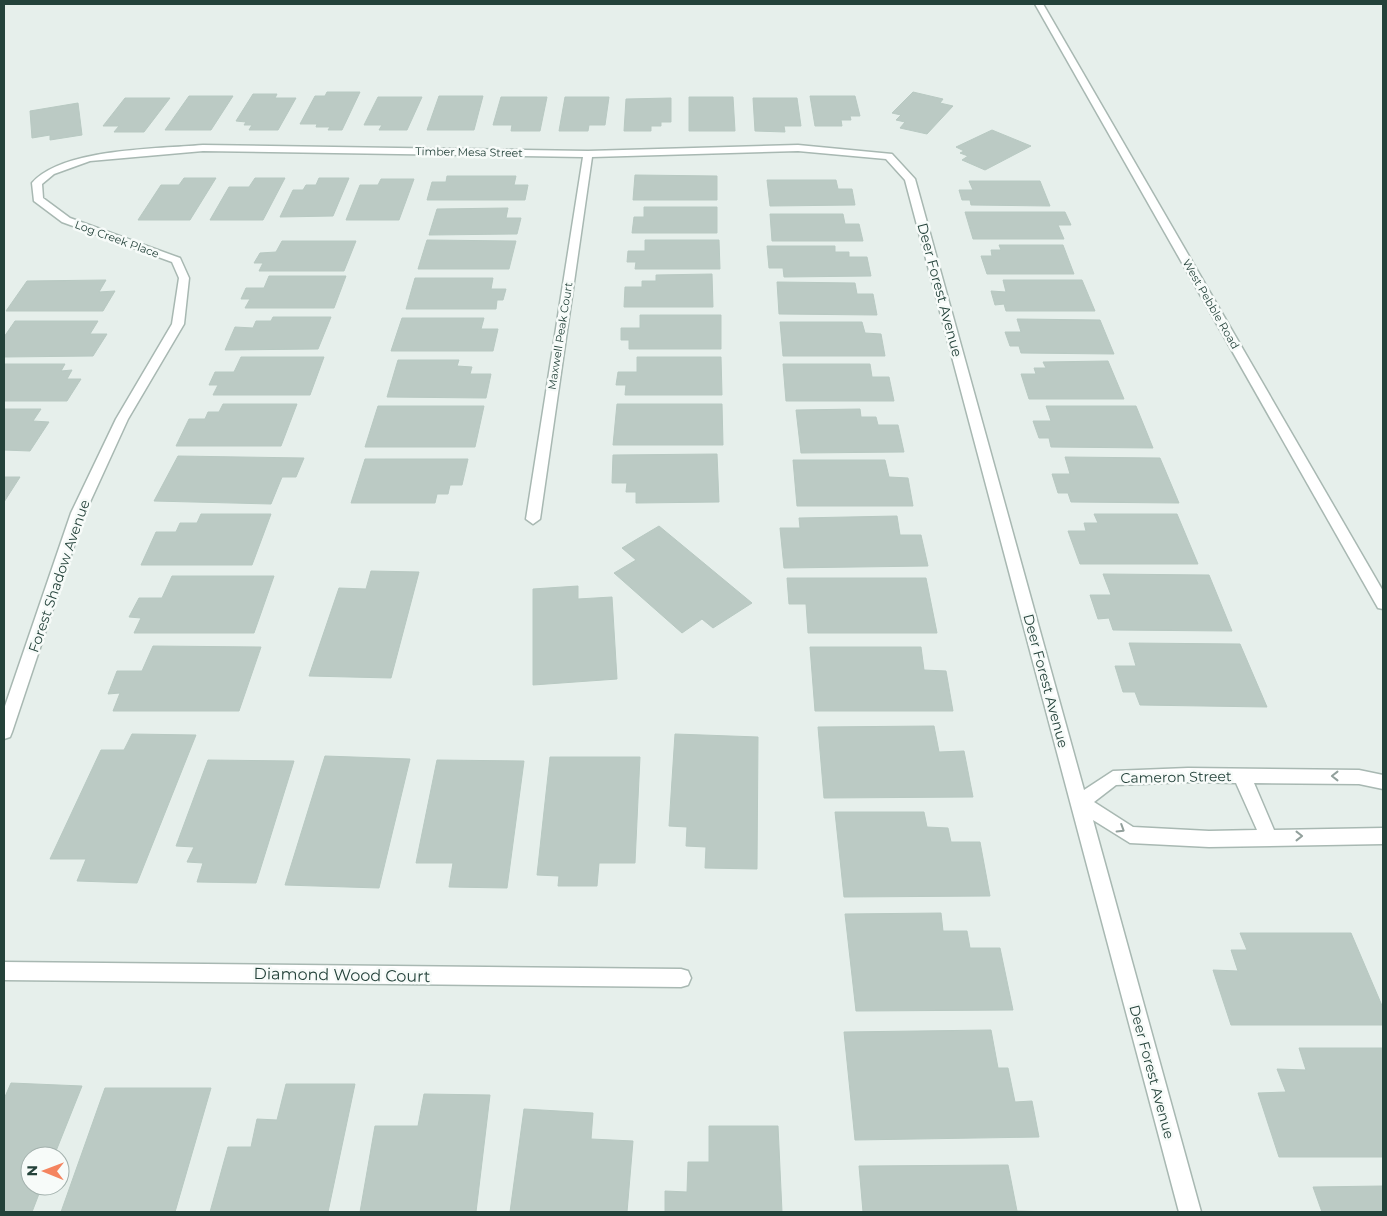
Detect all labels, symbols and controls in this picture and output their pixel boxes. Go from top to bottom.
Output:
street label: Timber Mesa Street [415,144,523,160]
street label: Log Creek Place [73,217,161,261]
street label: Deer Forest Avenue [913,221,967,359]
street label: West Pebble Road [1180,257,1242,351]
street label: Maxwell Peak Court [545,281,575,391]
street label: Forest Shadow Avenue [24,497,94,655]
street label: Deer Forest Avenue [1019,612,1073,750]
street label: Cameron Street [1120,767,1232,787]
one-way arrow [1331,771,1338,781]
one-way arrow [1115,822,1124,832]
one-way arrow [1295,831,1303,841]
street label: Diamond Wood Court [253,964,431,986]
street label: Deer Forest Avenue [1125,1003,1179,1141]
north arrow [20,1146,70,1196]
text: N [23,1165,41,1177]

